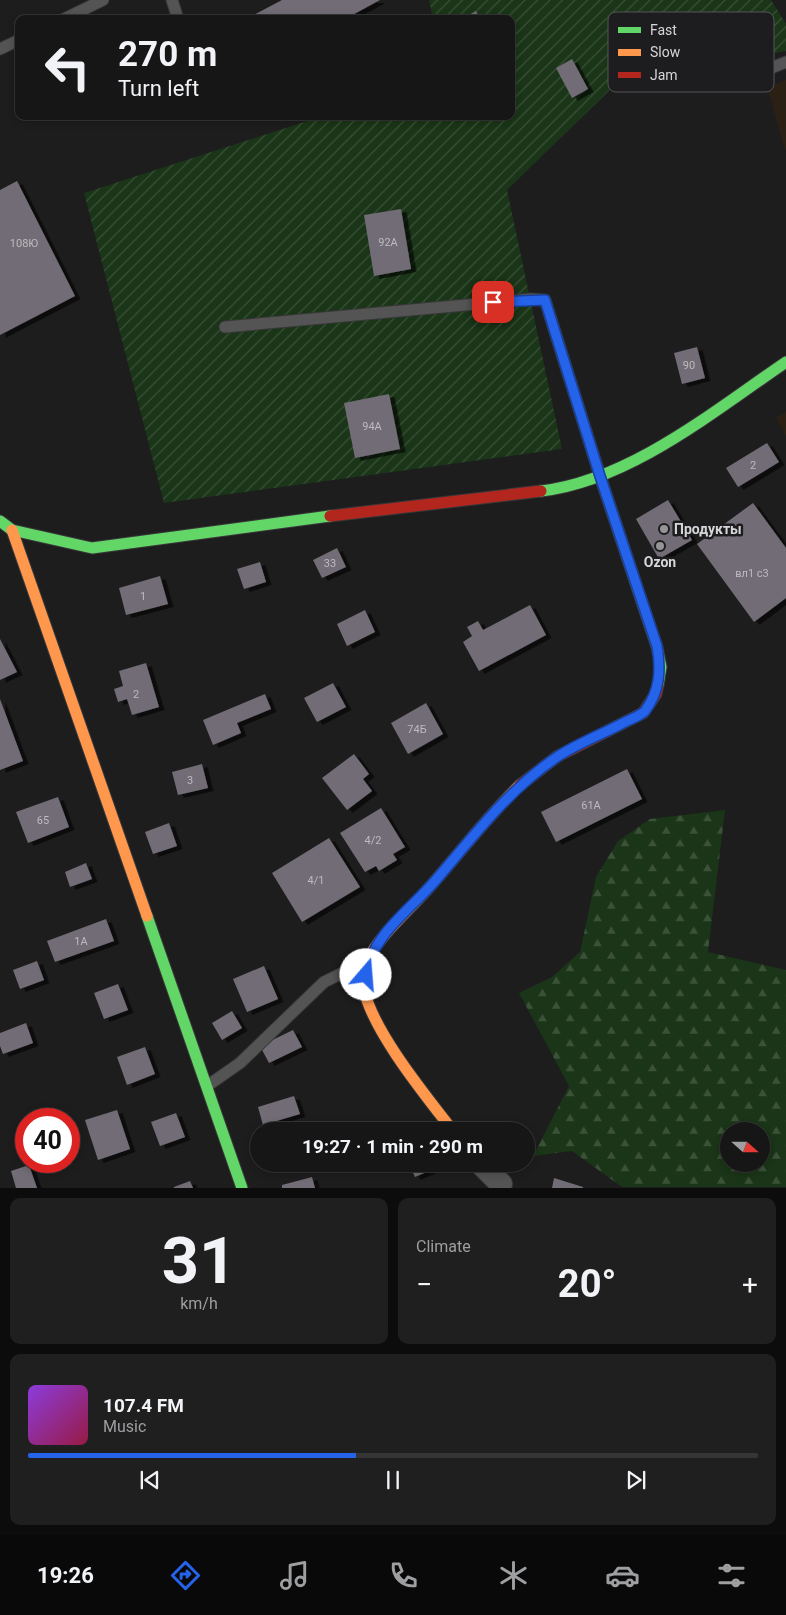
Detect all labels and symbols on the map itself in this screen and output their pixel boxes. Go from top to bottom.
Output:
legend [608,12,774,92]
text: Fast [650,22,677,38]
text: Slow [650,44,681,60]
text: Jam [650,67,678,83]
house number: 92А [378,236,399,249]
house number: 108Ю [10,237,38,250]
pin [472,281,514,323]
house number: 90 [683,359,695,372]
house number: 94А [362,420,383,433]
house number: 2 [750,459,756,472]
place label: Продукты [674,521,742,537]
marker: Продукты [658,523,670,535]
marker: Ozon [654,540,666,552]
place label: Ozon [644,554,676,570]
house number: 33 [324,557,336,570]
house number: вл1 с3 [735,567,769,580]
house number: 1 [140,590,146,603]
house number: 2 [133,688,139,701]
house number: 74Б [407,723,427,736]
house number: 3 [187,774,193,787]
house number: 61А [581,799,602,812]
house number: 65 [37,814,49,827]
house number: 4/2 [365,834,381,847]
house number: 4/1 [308,874,324,887]
house number: 1А [74,935,89,948]
position arrow [339,948,391,1000]
speed limit sign: 40 [15,1108,80,1173]
north arrow [720,1122,770,1172]

